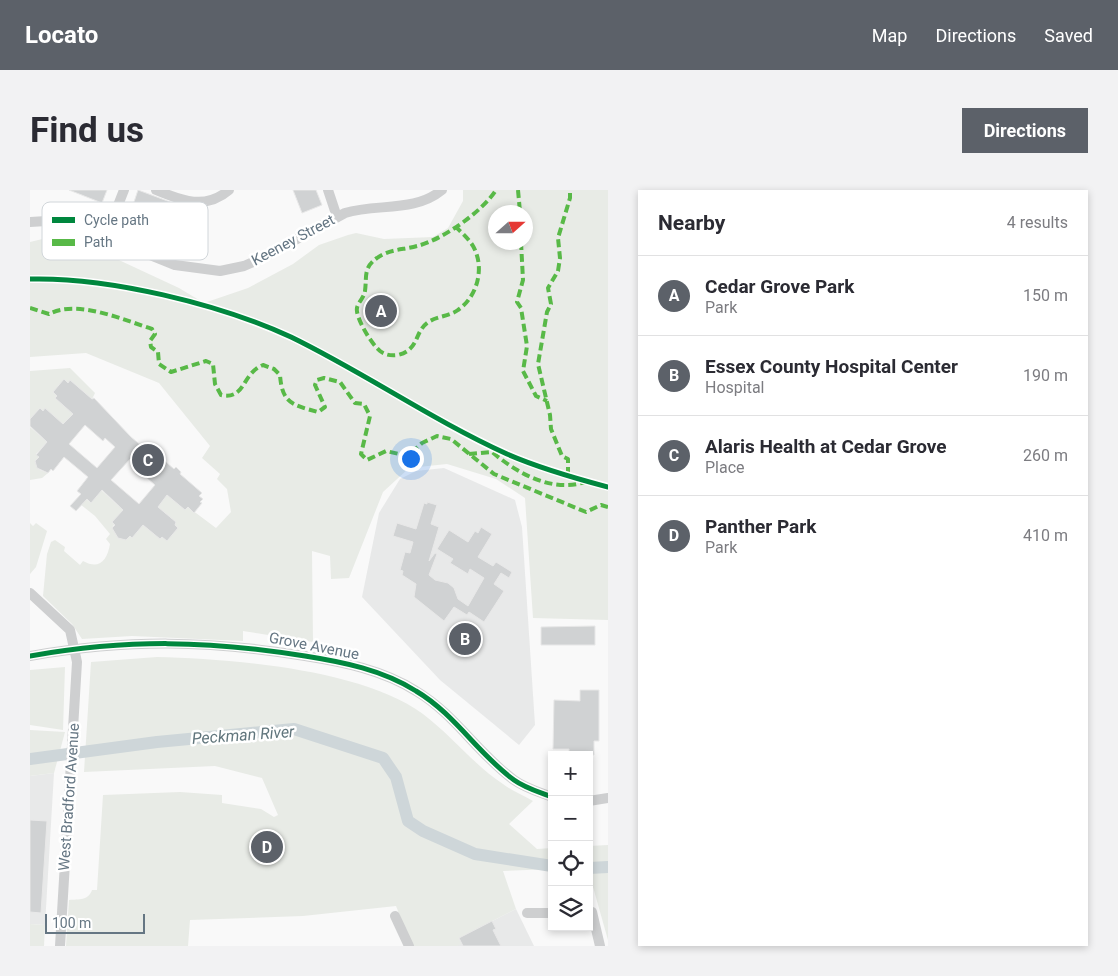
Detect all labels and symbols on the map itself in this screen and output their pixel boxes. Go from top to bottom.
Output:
legend [42,202,208,260]
north arrow [488,205,533,250]
street label: Keeney Street [248,210,338,269]
text: Cycle path [84,212,149,228]
text: Path [84,234,113,250]
pin: A [365,292,397,330]
pin: C [132,441,164,479]
your location [398,446,424,472]
pin: B [449,620,481,658]
street label: Grove Avenue [267,628,361,664]
street label: West Bradford Avenue [55,722,83,872]
water label: Peckman River [191,722,296,748]
pin: D [251,828,283,866]
scale bar [45,911,145,934]

